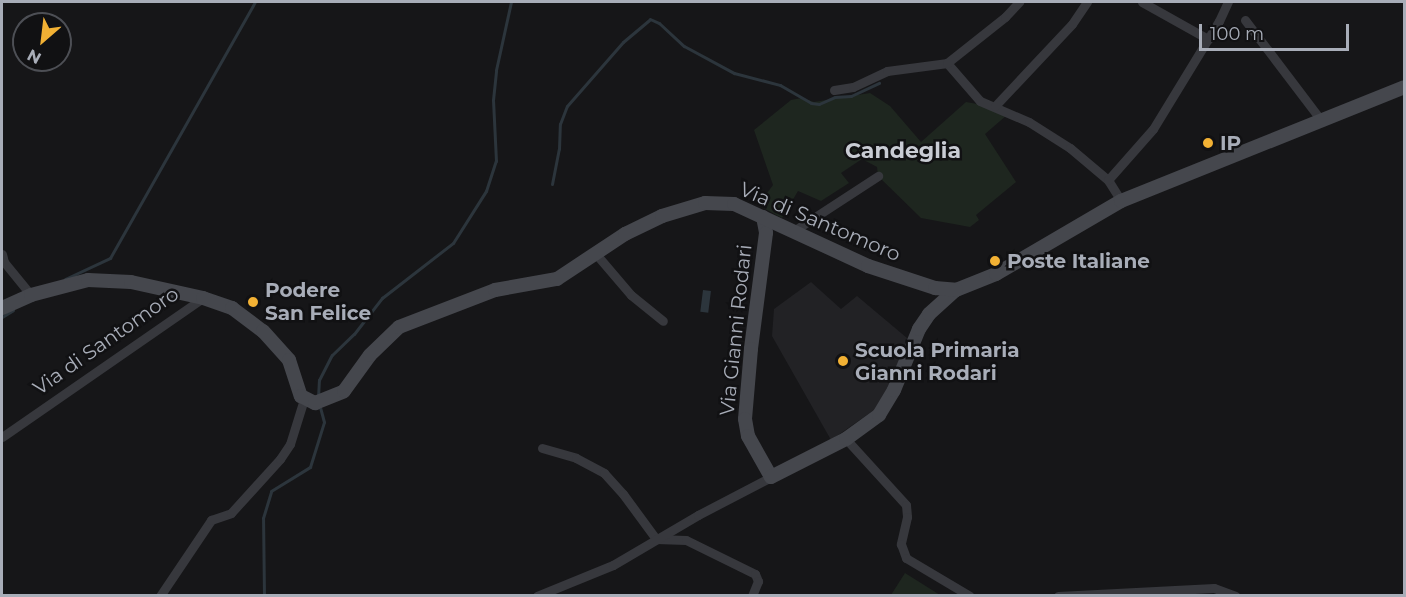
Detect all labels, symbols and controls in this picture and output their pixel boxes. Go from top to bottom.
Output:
north arrow [12,12,72,72]
scale bar [1202,12,1352,50]
text: 100 m [1210,23,1264,45]
text: N [24,45,44,68]
place label: IP [1220,131,1241,155]
marker: IP [1201,136,1215,150]
district label: Candeglia [845,138,961,164]
street label: Via di Santomoro [736,177,904,267]
street label: Via Gianni Rodari [715,243,757,417]
place label: Poste Italiane [1007,249,1150,273]
marker: Poste Italiane [988,254,1002,268]
place label: Podere San Felice [265,278,371,325]
street label: Via di Santomoro [29,282,183,400]
marker: Podere San Felice [246,295,260,309]
place label: Scuola Primaria Gianni Rodari [855,338,1020,385]
marker: Scuola Primaria Gianni Rodari [836,354,850,368]

